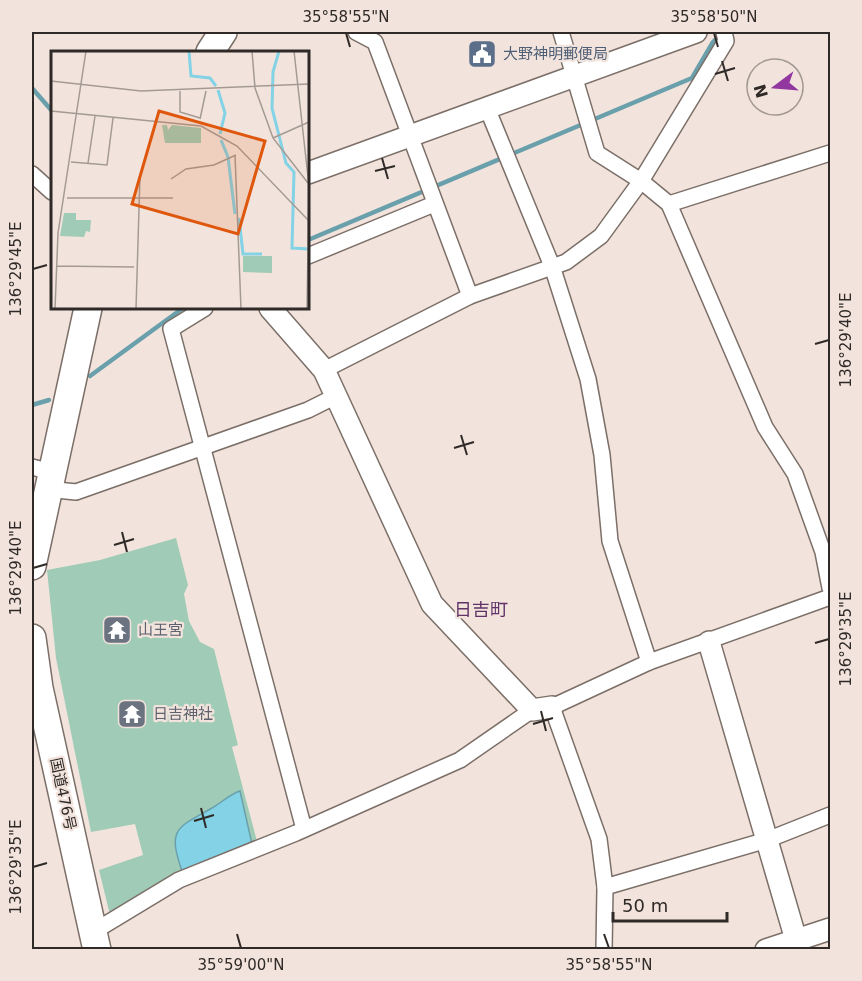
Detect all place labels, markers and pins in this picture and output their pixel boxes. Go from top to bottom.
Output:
public building icon: 大野神明郵便局 [466,38,498,70]
place label: 大野神明郵便局 [503,45,608,63]
temple icon: 山王宮 [101,614,133,646]
place label: 山王宮 [138,621,183,639]
temple icon: 日吉神社 [116,698,148,730]
place label: 日吉神社 [153,705,213,723]

